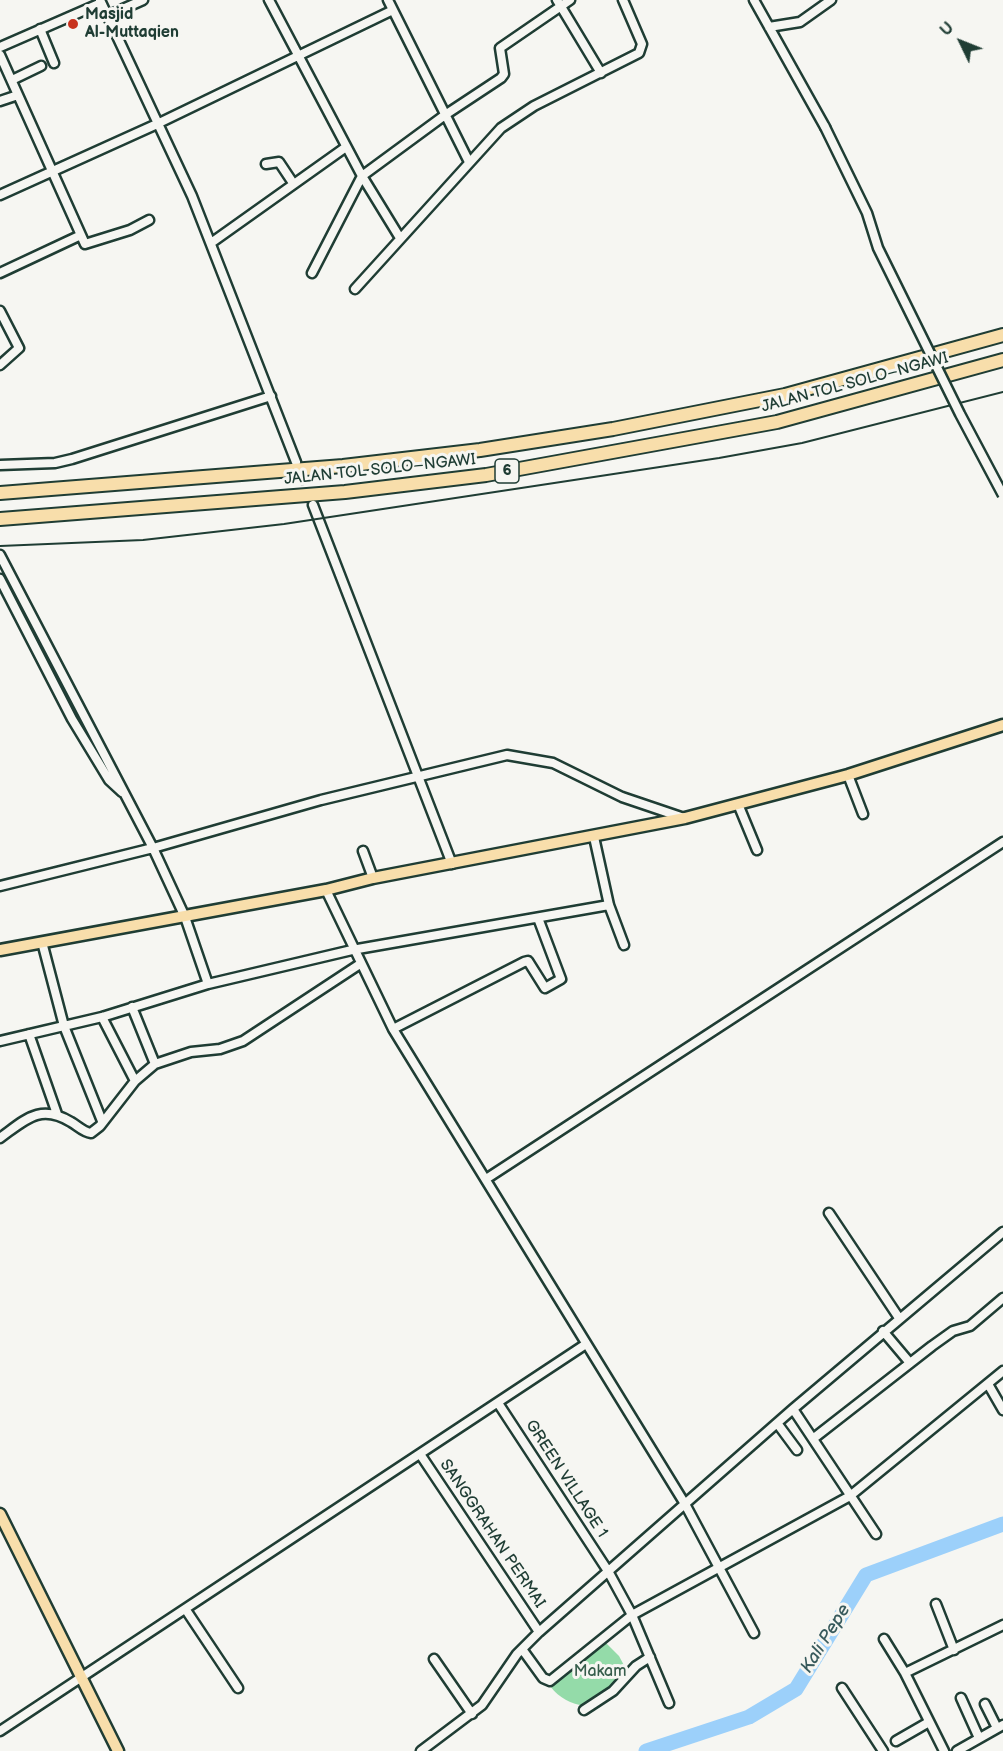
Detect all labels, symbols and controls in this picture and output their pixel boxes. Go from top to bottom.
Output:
place label: Masjid Al-Muttaqien [85,5,179,43]
north arrow [931,12,991,72]
marker: Masjid Al-Muttaqien [66,17,80,31]
text: U [937,19,958,40]
street label: JALAN TOL SOLO–NGAWI [760,349,950,417]
street label: JALAN TOL SOLO–NGAWI [283,450,477,490]
road number: 6 [495,459,519,483]
street label: GREEN VILLAGE 1 [521,1417,611,1541]
street label: SANGGRAHAN PERMAI [435,1456,549,1612]
water label: Kali Pepe [796,1601,856,1677]
park label: Makam [574,1662,626,1682]

